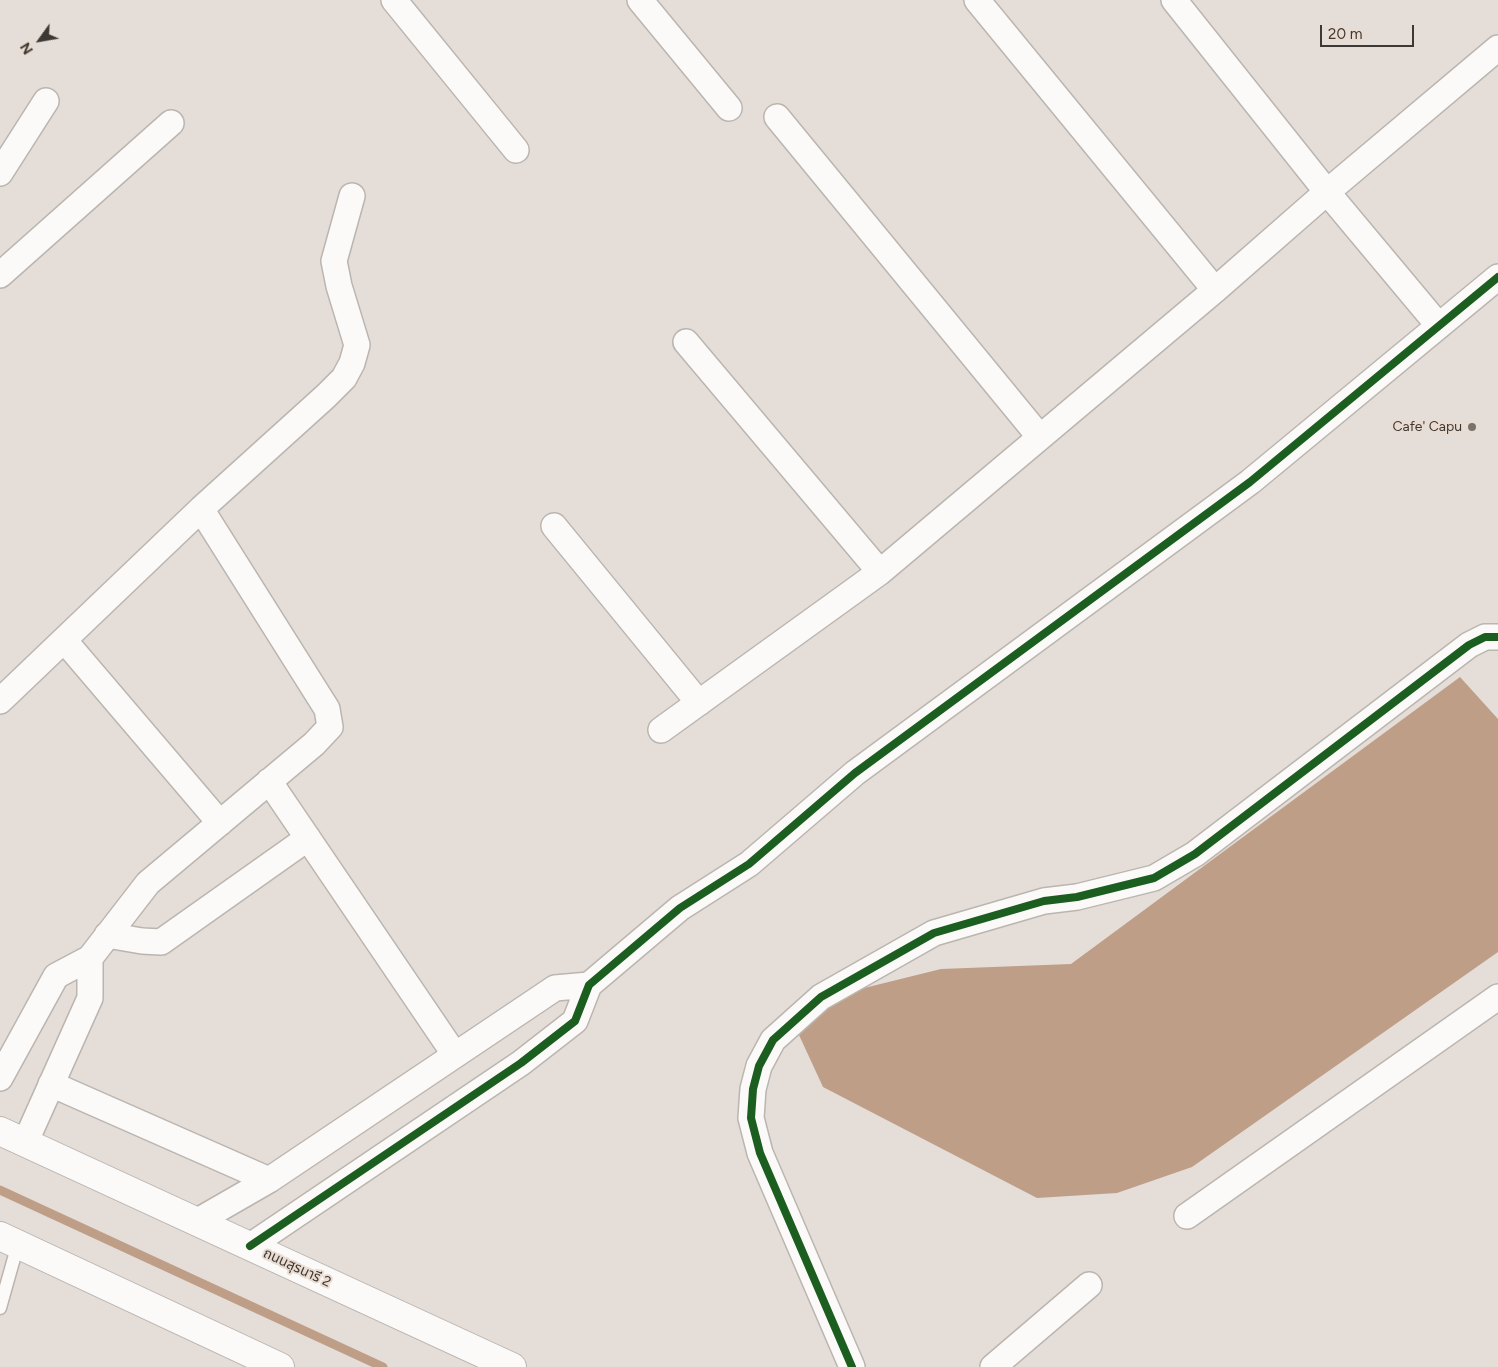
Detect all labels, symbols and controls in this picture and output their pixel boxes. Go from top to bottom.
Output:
north arrow [15,15,65,65]
scale bar [1323,15,1417,47]
text: 20 m [1328,25,1362,43]
text: N [17,39,37,57]
place label: Cafe' Capu [1392,419,1462,435]
marker: Cafe' Capu [1466,421,1478,433]
street label: ถนนสุรนารี 2 [260,1245,334,1291]

